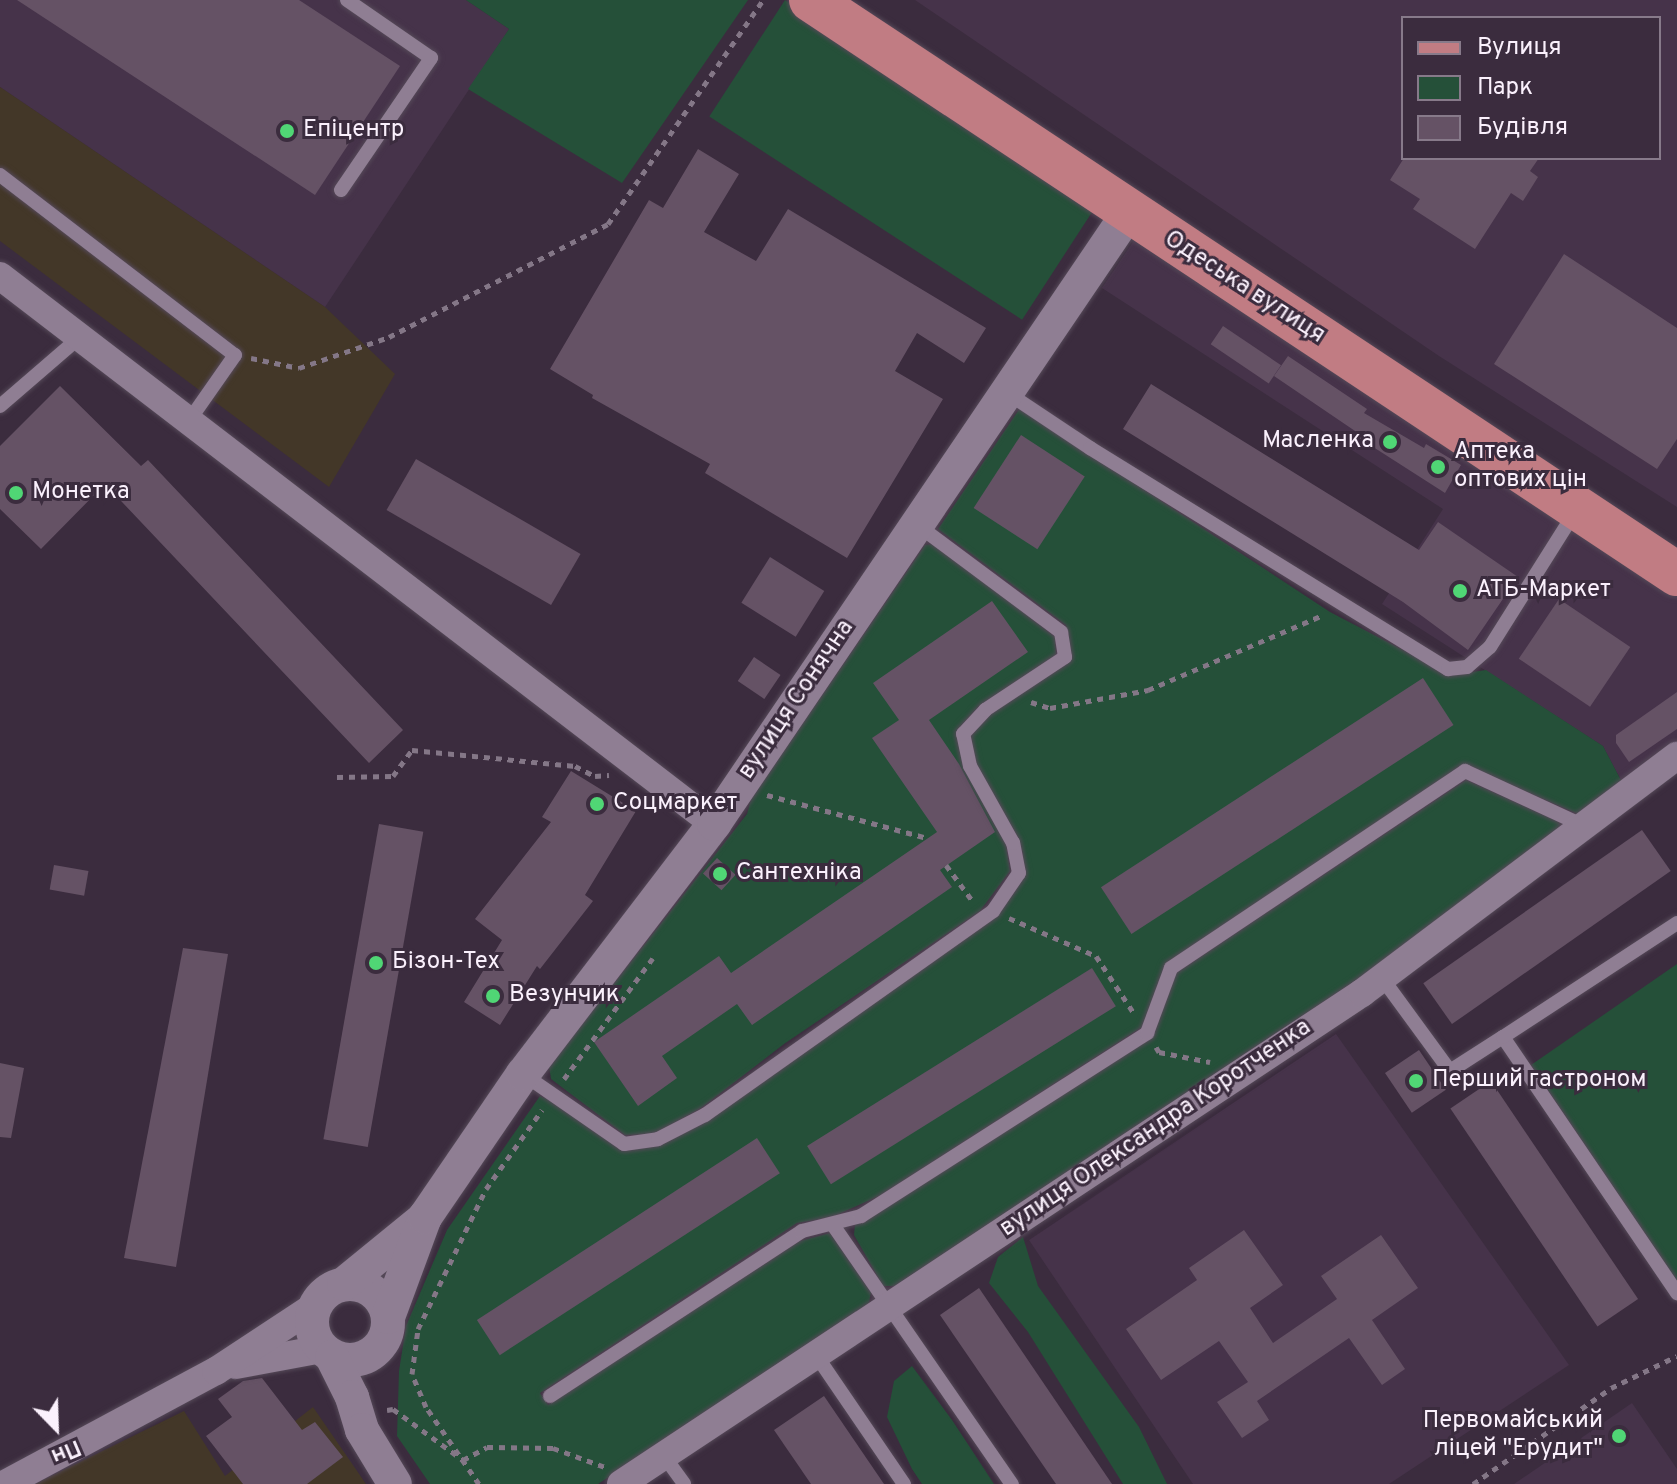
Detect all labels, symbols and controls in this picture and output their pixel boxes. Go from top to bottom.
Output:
legend [1401,16,1661,160]
text: Вулиця [1477,33,1561,63]
text: Парк [1477,73,1533,103]
text: Будівля [1477,113,1568,143]
place label: Епіцентр [303,117,404,145]
marker: Епіцентр [278,122,296,140]
street label: Одеська вулиця [1158,225,1330,351]
place label: Масленка [1262,428,1374,456]
marker: Масленка [1381,433,1399,451]
place label: Аптека оптових цін [1454,439,1587,495]
marker: Аптека оптових цін [1429,458,1447,476]
place label: Монетка [32,479,130,507]
marker: Монетка [7,484,25,502]
place label: АТБ-Маркет [1476,577,1611,605]
marker: АТБ-Маркет [1451,582,1469,600]
street label: вулиця Сонячна [733,615,861,785]
place label: Соцмаркет [613,790,737,818]
marker: Соцмаркет [588,795,606,813]
place label: Сантехніка [736,860,862,888]
marker: Сантехніка [711,865,729,883]
place label: Бізон-Тех [392,949,500,977]
marker: Бізон-Тех [367,954,385,972]
place label: Везунчик [509,982,620,1010]
marker: Везунчик [484,987,502,1005]
street label: вулиця Олександра Коротченка [995,1014,1317,1244]
place label: Перший гастроном [1432,1067,1647,1095]
marker: Перший гастроном [1407,1072,1425,1090]
north arrow [16,1388,96,1468]
place label: Первомайський ліцей "Ерудит" [1423,1408,1603,1464]
marker: Первомайський ліцей "Ерудит" [1610,1427,1628,1445]
text: Пн [47,1432,85,1469]

